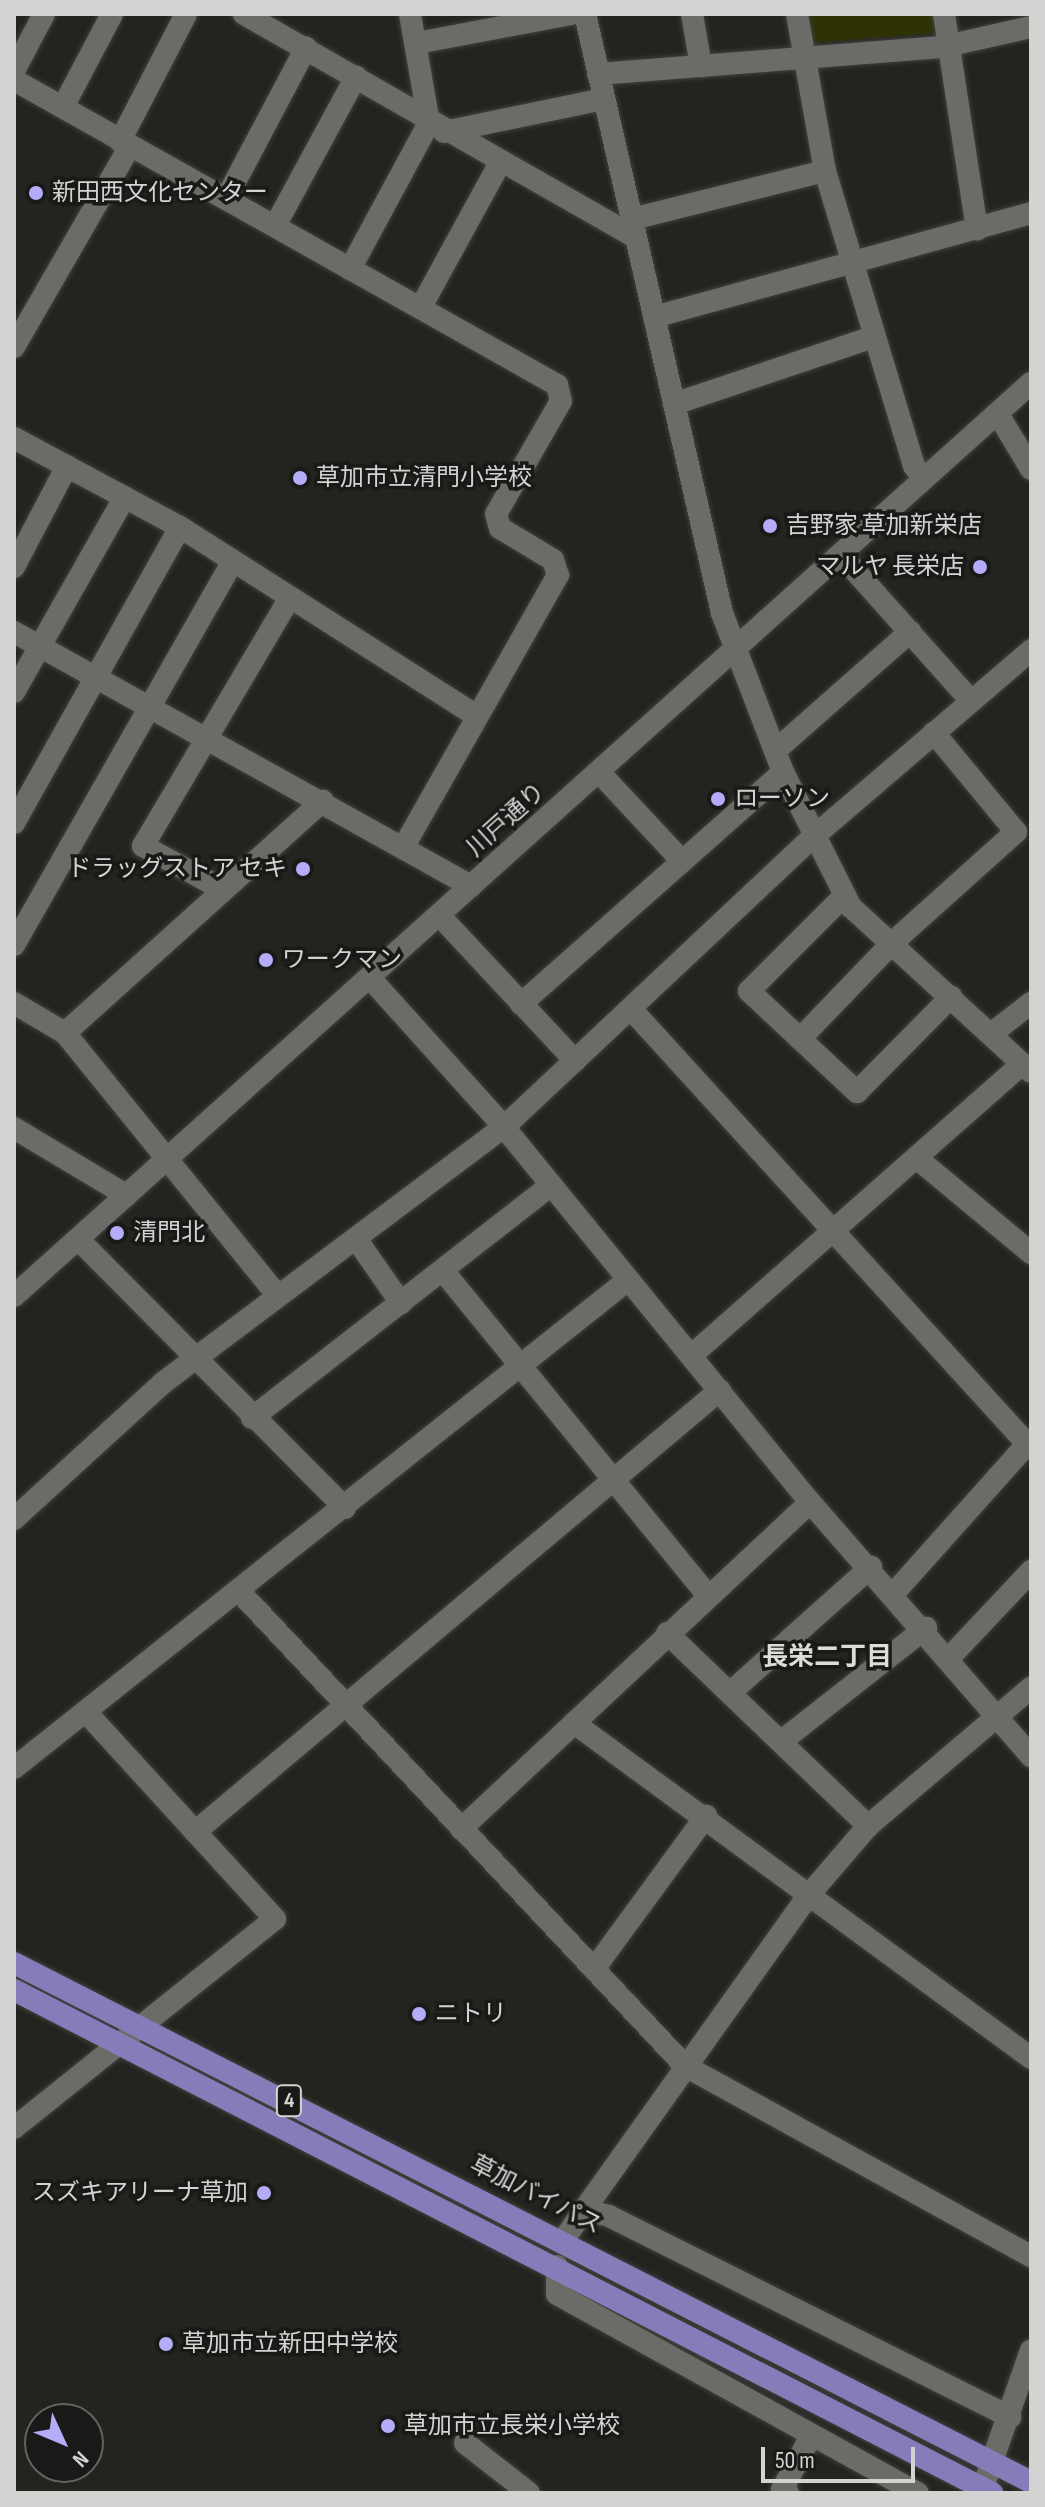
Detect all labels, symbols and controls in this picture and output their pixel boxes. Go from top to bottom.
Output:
place label: 新田西文化センター [52,179,268,207]
marker: 新田西文化センター [27,184,45,202]
place label: 草加市立清門小学校 [316,464,532,492]
marker: 草加市立清門小学校 [291,469,309,487]
place label: 吉野家 草加新栄店 [786,512,982,540]
marker: 吉野家 草加新栄店 [761,517,779,535]
place label: マルヤ 長栄店 [816,553,964,581]
marker: マルヤ 長栄店 [971,558,989,576]
street label: 川戸通り [461,777,551,863]
place label: ローソン [734,785,830,813]
marker: ローソン [709,790,727,808]
place label: ドラッグストア セキ [67,855,287,883]
marker: ドラッグストア セキ [294,860,312,878]
place label: ワークマン [282,946,402,974]
marker: ワークマン [257,951,275,969]
place label: 清門北 [133,1219,205,1247]
marker: 清門北 [108,1224,126,1242]
district label: 長栄二丁目 [762,1642,892,1674]
place label: ニトリ [435,2000,507,2028]
marker: ニトリ [410,2005,428,2023]
road number: 4 [275,2083,303,2119]
street label: 草加バイパス [465,2149,607,2241]
place label: スズキアリーナ草加 [32,2179,248,2207]
marker: スズキアリーナ草加 [255,2184,273,2202]
place label: 草加市立新田中学校 [182,2330,398,2358]
marker: 草加市立新田中学校 [157,2335,175,2353]
north arrow [24,2403,104,2483]
place label: 草加市立長栄小学校 [404,2412,620,2440]
marker: 草加市立長栄小学校 [379,2417,397,2435]
scale bar [765,2431,919,2481]
text: N [66,2445,94,2472]
text: 50 m [775,2446,815,2475]

